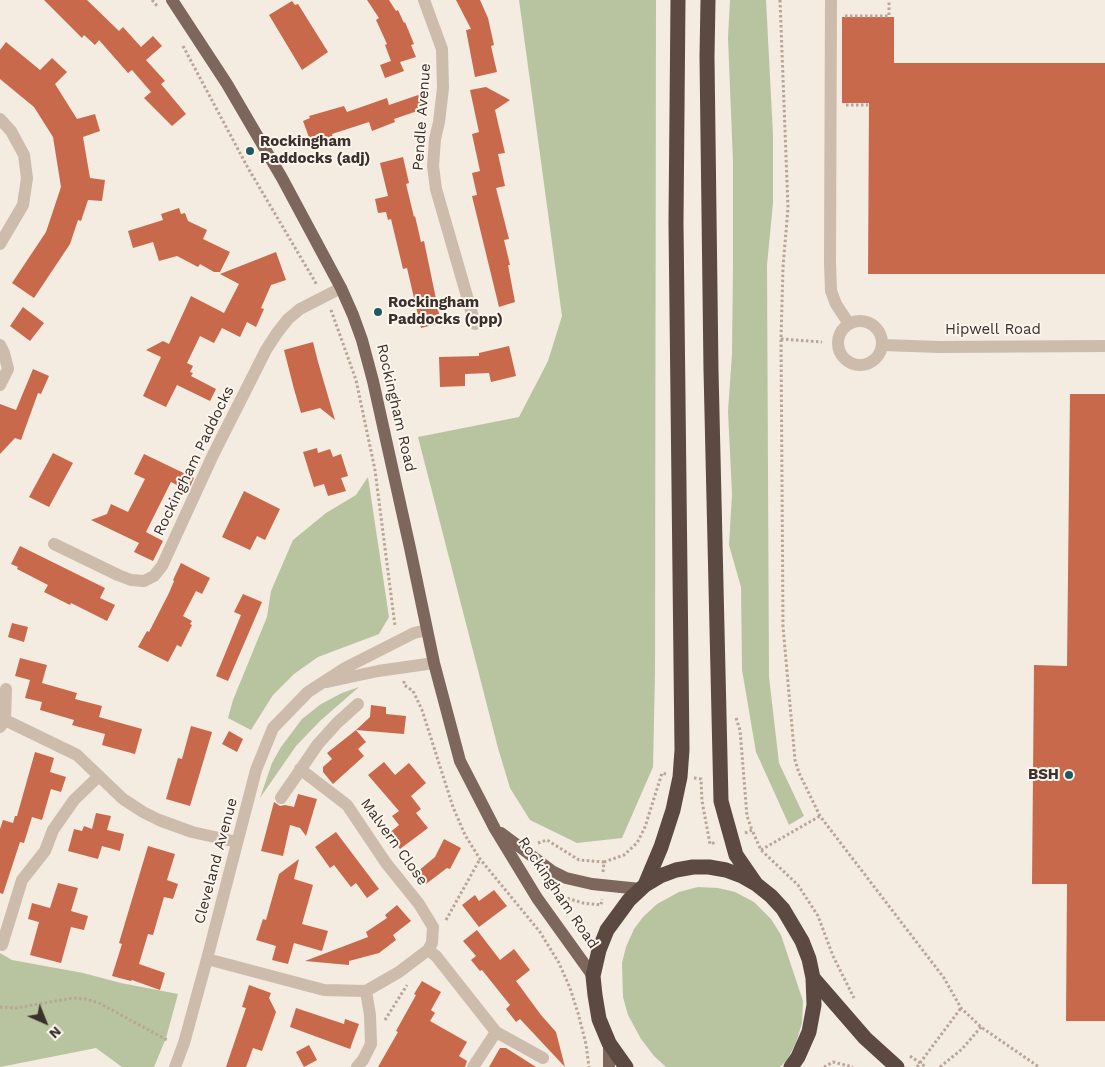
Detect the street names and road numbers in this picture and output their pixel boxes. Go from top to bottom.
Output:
street label: Pendle Avenue [409,63,435,171]
street label: Hipwell Road [945,321,1041,339]
street label: Rockingham Road [373,342,419,474]
street label: Rockingham Paddocks [150,383,238,539]
street label: Malvern Close [356,795,432,889]
street label: Cleveland Avenue [191,796,241,926]
street label: Rockingham Road [514,834,602,952]

